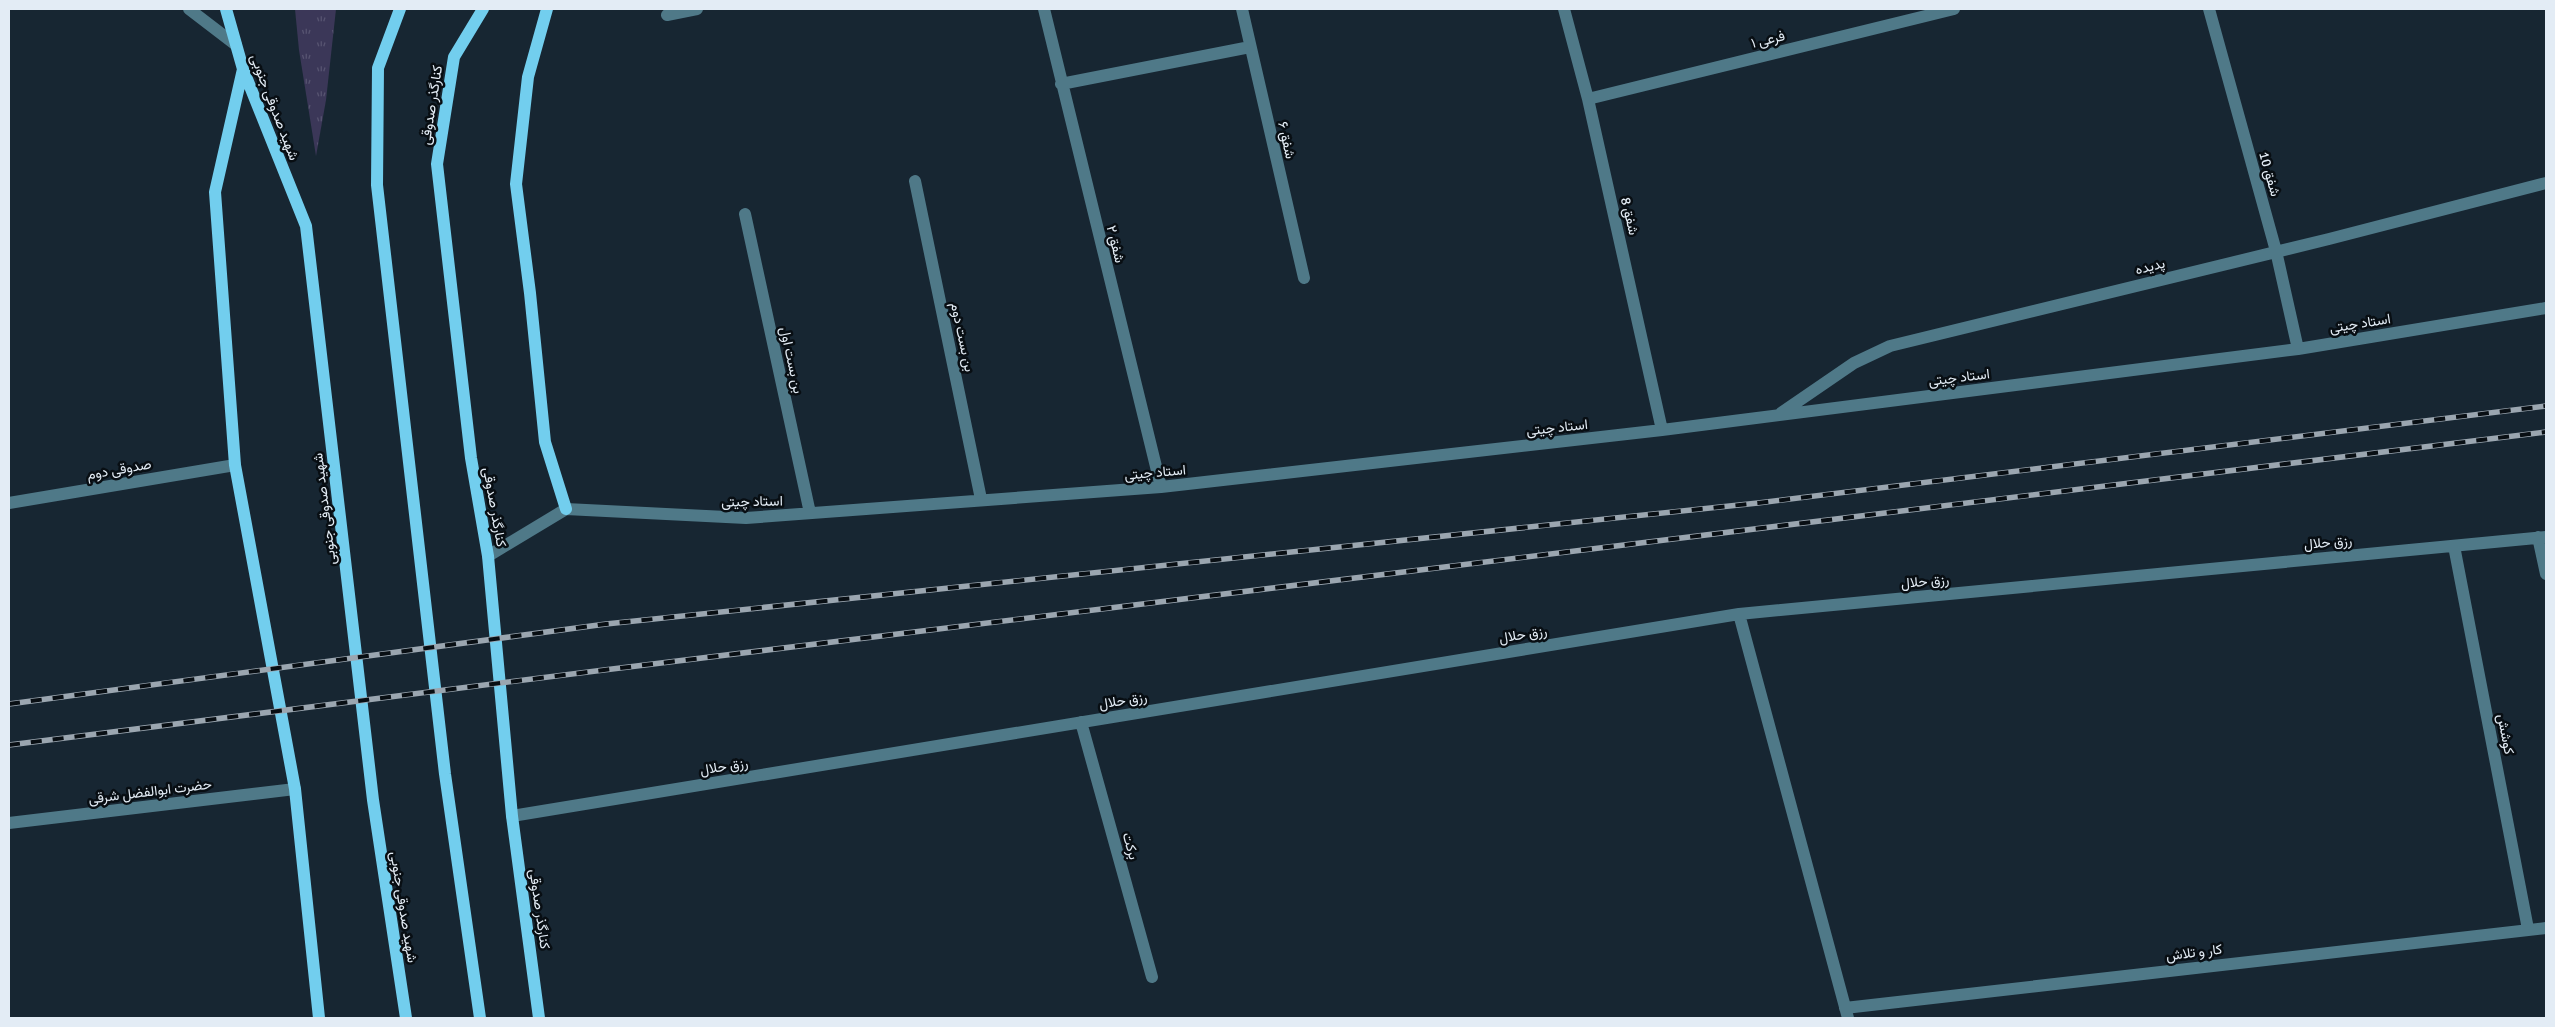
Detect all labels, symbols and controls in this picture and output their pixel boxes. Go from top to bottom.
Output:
street label: فرعی ۱ [1749,27,1787,52]
street label: شهید صدوقی جنوبی [246,52,303,163]
street label: کنارگذر صدوقی [417,64,446,146]
street label: شفق ۶ [1274,120,1299,160]
street label: شفق 10 [2255,150,2284,199]
street label: شفق 8 [1617,196,1642,237]
street label: شفق ۲ [1103,224,1128,265]
street label: پدیده [2133,255,2167,279]
street label: بن بست دوم [947,301,978,373]
street label: استاد چیتی [2328,310,2392,338]
street label: بن بست اول [775,325,807,395]
street label: استاد چیتی [1927,365,1991,391]
street label: استاد چیتی [1526,416,1589,440]
street label: شهید صدوقی جنوبی [309,452,340,566]
street label: صدوقی دوم [86,455,153,484]
street label: استاد چیتی [1124,461,1187,485]
street label: کنارگذر صدوقی [479,466,510,548]
street label: استاد چیتی [721,492,783,512]
street label: رزق حلال [2303,532,2353,554]
street label: رزق حلال [1900,571,1950,593]
street label: رزق حلال [1498,622,1549,648]
street label: رزق حلال [1098,688,1149,714]
street label: کوشش [2493,712,2518,756]
street label: رزق حلال [699,754,750,780]
street label: حضرت ابوالفضل شرقی [87,775,213,808]
street label: برکت [1119,831,1142,862]
street label: شهید صدوقی جنوبی [386,850,421,964]
street label: کنارگذر صدوقی [525,868,554,950]
street label: کار و تلاش [2165,941,2223,964]

